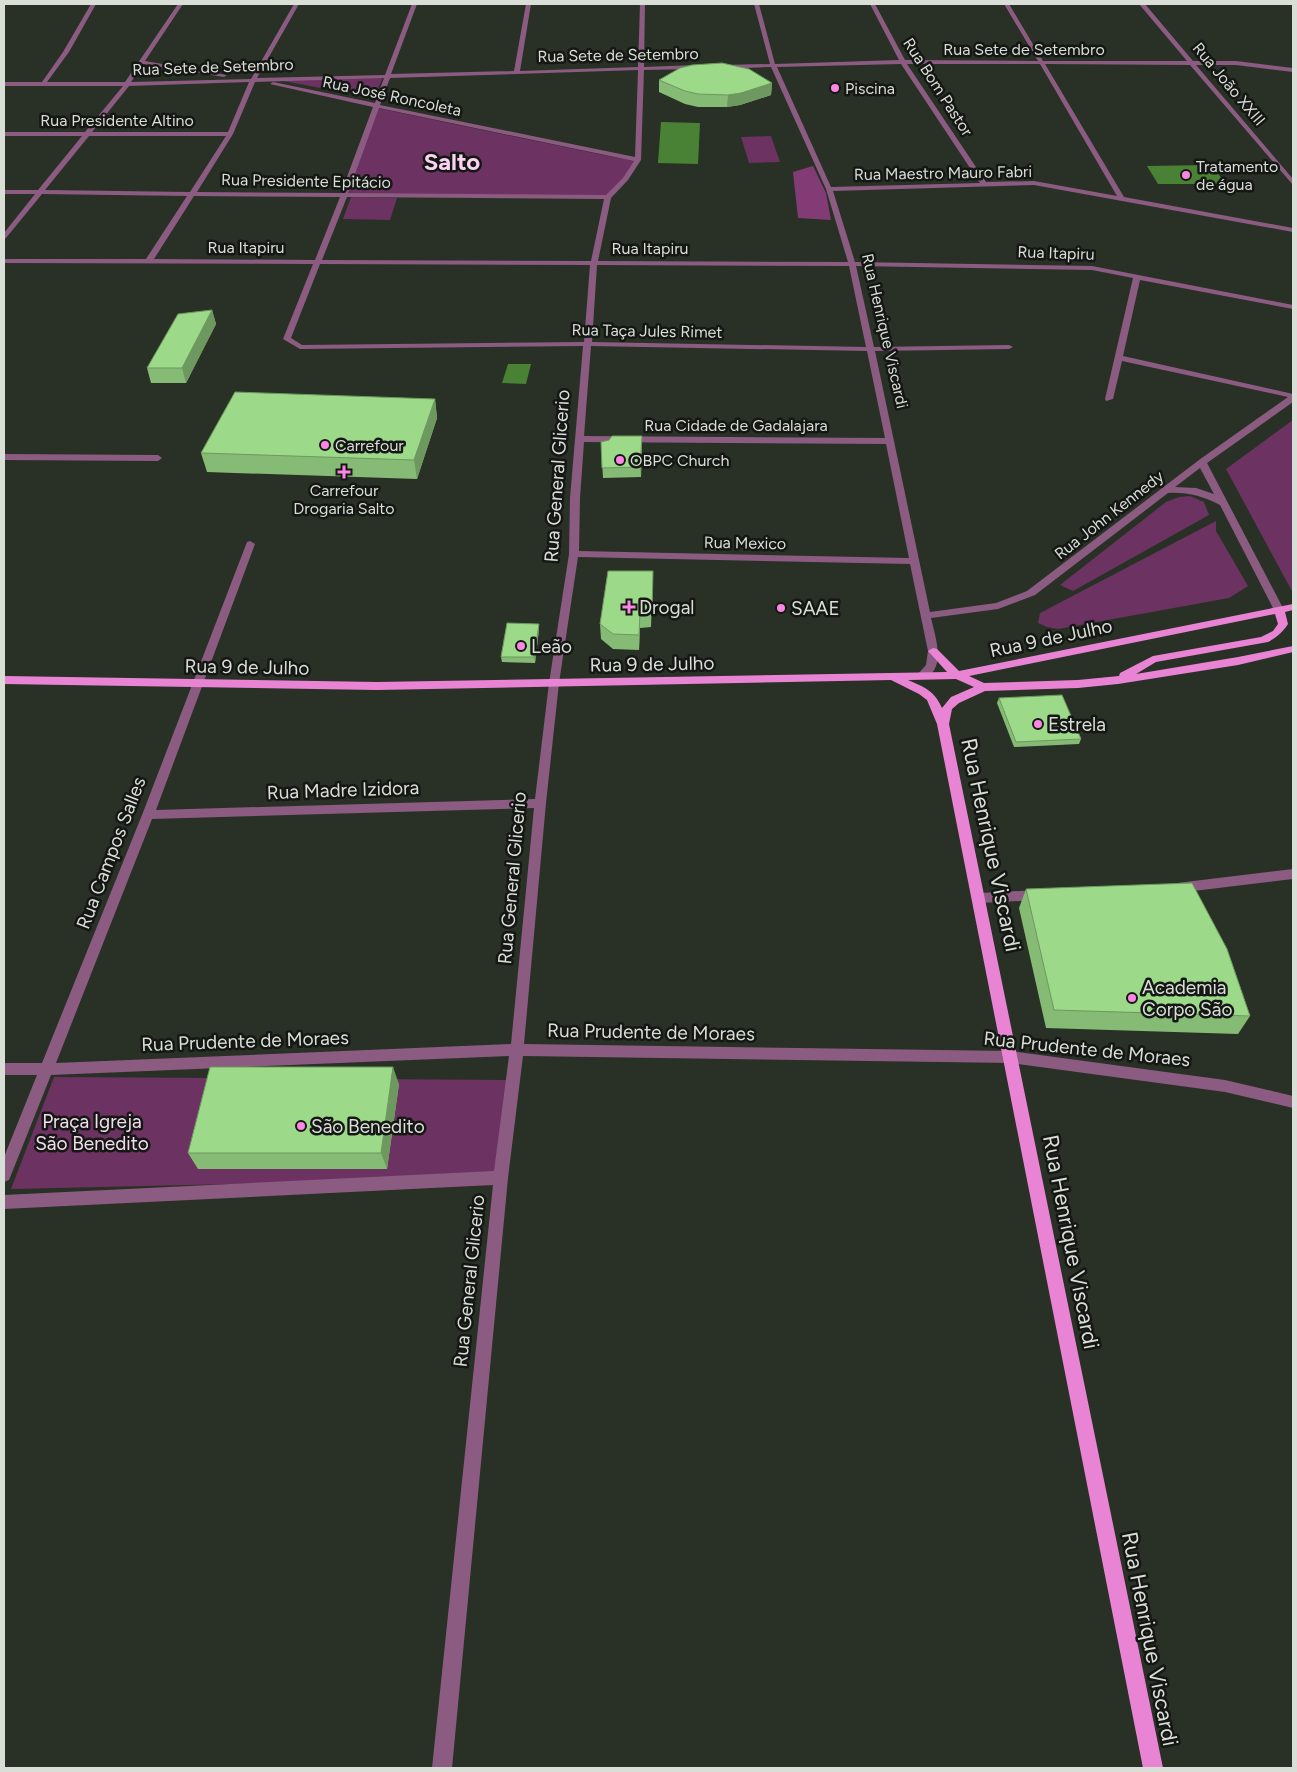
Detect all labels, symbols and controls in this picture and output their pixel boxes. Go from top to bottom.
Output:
street label: Rua Bom Pastor [899,34,977,140]
street label: Rua João XXIII [1189,39,1269,129]
street label: Rua Sete de Setembro [943,40,1105,59]
street label: Rua Sete de Setembro [537,44,699,66]
street label: Rua Sete de Setembro [132,55,294,79]
street label: Rua José Roncoleta [321,72,463,120]
place label: Piscina [845,79,895,98]
marker: Piscina [829,82,841,94]
street label: Rua Presidente Altino [40,111,194,130]
district label: Salto [424,147,480,176]
place label: Tratamento de água [1196,157,1278,194]
street label: Rua Maestro Mauro Fabri [854,162,1032,184]
marker: Tratamento de água [1180,169,1192,181]
street label: Rua Presidente Epitácio [221,170,391,192]
street label: Rua Itapiru [207,238,285,257]
street label: Rua Itapiru [611,239,689,258]
street label: Rua Itapiru [1017,242,1095,264]
street label: Rua Henrique Viscardi [858,252,912,410]
street label: Rua Taça Jules Rimet [571,320,723,342]
street label: Rua General Glicerio [539,389,575,563]
street label: Rua Cidade de Gadalajara [644,416,828,435]
place label: Carrefour [335,436,404,455]
marker: Carrefour [319,439,331,451]
place label: OBPC Church [630,451,729,470]
marker: OBPC Church [614,454,626,466]
marker: Carrefour Drogaria Salto [338,466,350,478]
street label: Rua John Kennedy [1051,466,1168,563]
place label: Carrefour Drogaria Salto [293,481,395,518]
street label: Rua Mexico [704,533,786,553]
place label: Drogal [639,596,695,619]
place label: SAAE [791,597,840,620]
marker: Drogal [623,601,635,613]
marker: SAAE [775,602,787,614]
street label: Rua 9 de Julho [988,614,1114,662]
place label: Leão [531,635,572,658]
marker: Leão [515,640,527,652]
street label: Rua 9 de Julho [589,651,715,677]
street label: Rua 9 de Julho [184,654,310,680]
place label: Estrela [1048,713,1106,736]
marker: Estrela [1032,718,1044,730]
street label: Rua Henrique Viscardi [955,736,1027,954]
street label: Rua Campos Salles [71,774,151,932]
street label: Rua Madre Izidora [266,776,420,804]
street label: Rua General Glicerio [493,791,531,965]
place label: Academia Corpo São [1142,976,1232,1021]
marker: Academia Corpo São [1126,992,1138,1004]
street label: Rua Prudente de Moraes [547,1019,755,1045]
street label: Rua Prudente de Moraes [141,1026,349,1056]
street label: Rua Prudente de Moraes [982,1027,1192,1071]
park label: Praça Igreja São Benedito [35,1110,149,1155]
place label: São Benedito [311,1115,425,1138]
marker: São Benedito [295,1120,307,1132]
street label: Rua Henrique Viscardi [1037,1133,1105,1351]
street label: Rua General Glicerio [449,1194,489,1368]
street label: Rua Henrique Viscardi [1116,1530,1184,1748]

